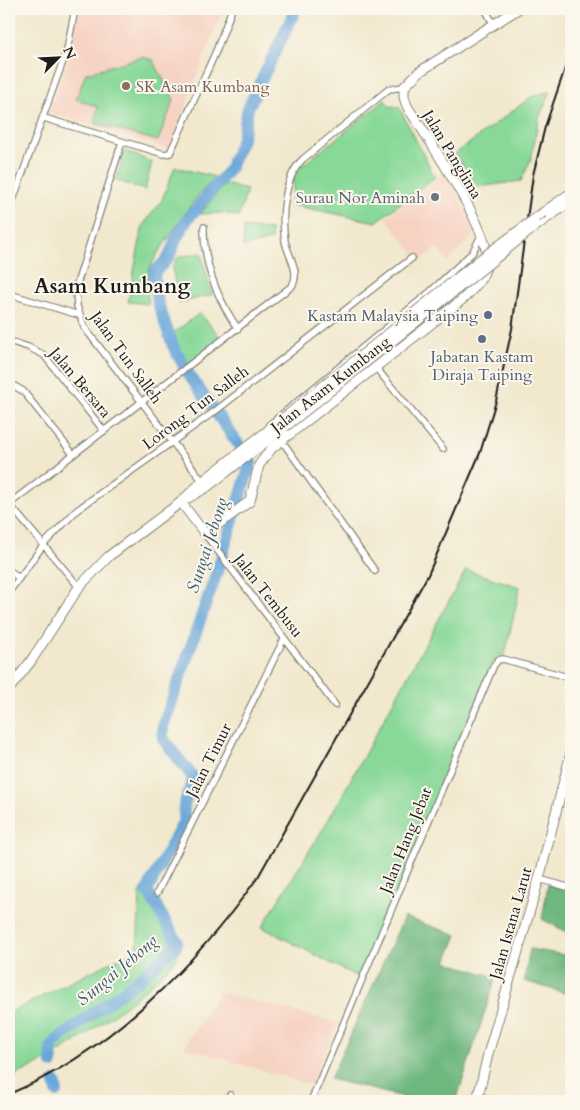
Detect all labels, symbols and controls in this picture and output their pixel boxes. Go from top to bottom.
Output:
north arrow [32,32,82,82]
text: N [58,43,81,62]
place label: SK Asam Kumbang [136,76,270,98]
marker: SK Asam Kumbang [120,80,132,92]
street label: Jalan Panglima [416,104,487,203]
place label: Surau Nor Aminah [296,187,425,209]
marker: Surau Nor Aminah [429,191,441,203]
district label: Asam Kumbang [34,272,191,301]
street label: Jalan Tun Salleh [84,305,167,409]
place label: Kastam Malaysia Taiping [307,305,478,327]
marker: Kastam Malaysia Taiping [482,309,494,321]
street label: Jalan Asam Kumbang [265,331,395,440]
marker: Jabatan Kastam Diraja Taiping [476,333,488,345]
street label: Jalan Bersara [43,341,116,423]
place label: Jabatan Kastam Diraja Taiping [429,346,534,386]
street label: Lorong Tun Salleh [138,360,254,455]
water label: Sungai Jebong [180,494,235,596]
street label: Jalan Tembusu [227,548,308,642]
street label: Jalan Timur [180,719,237,803]
street label: Jalan Hang Jebat [374,784,437,899]
street label: Jalan Istana Larut [484,864,538,984]
water label: Sungai Jebong [71,929,163,1012]

